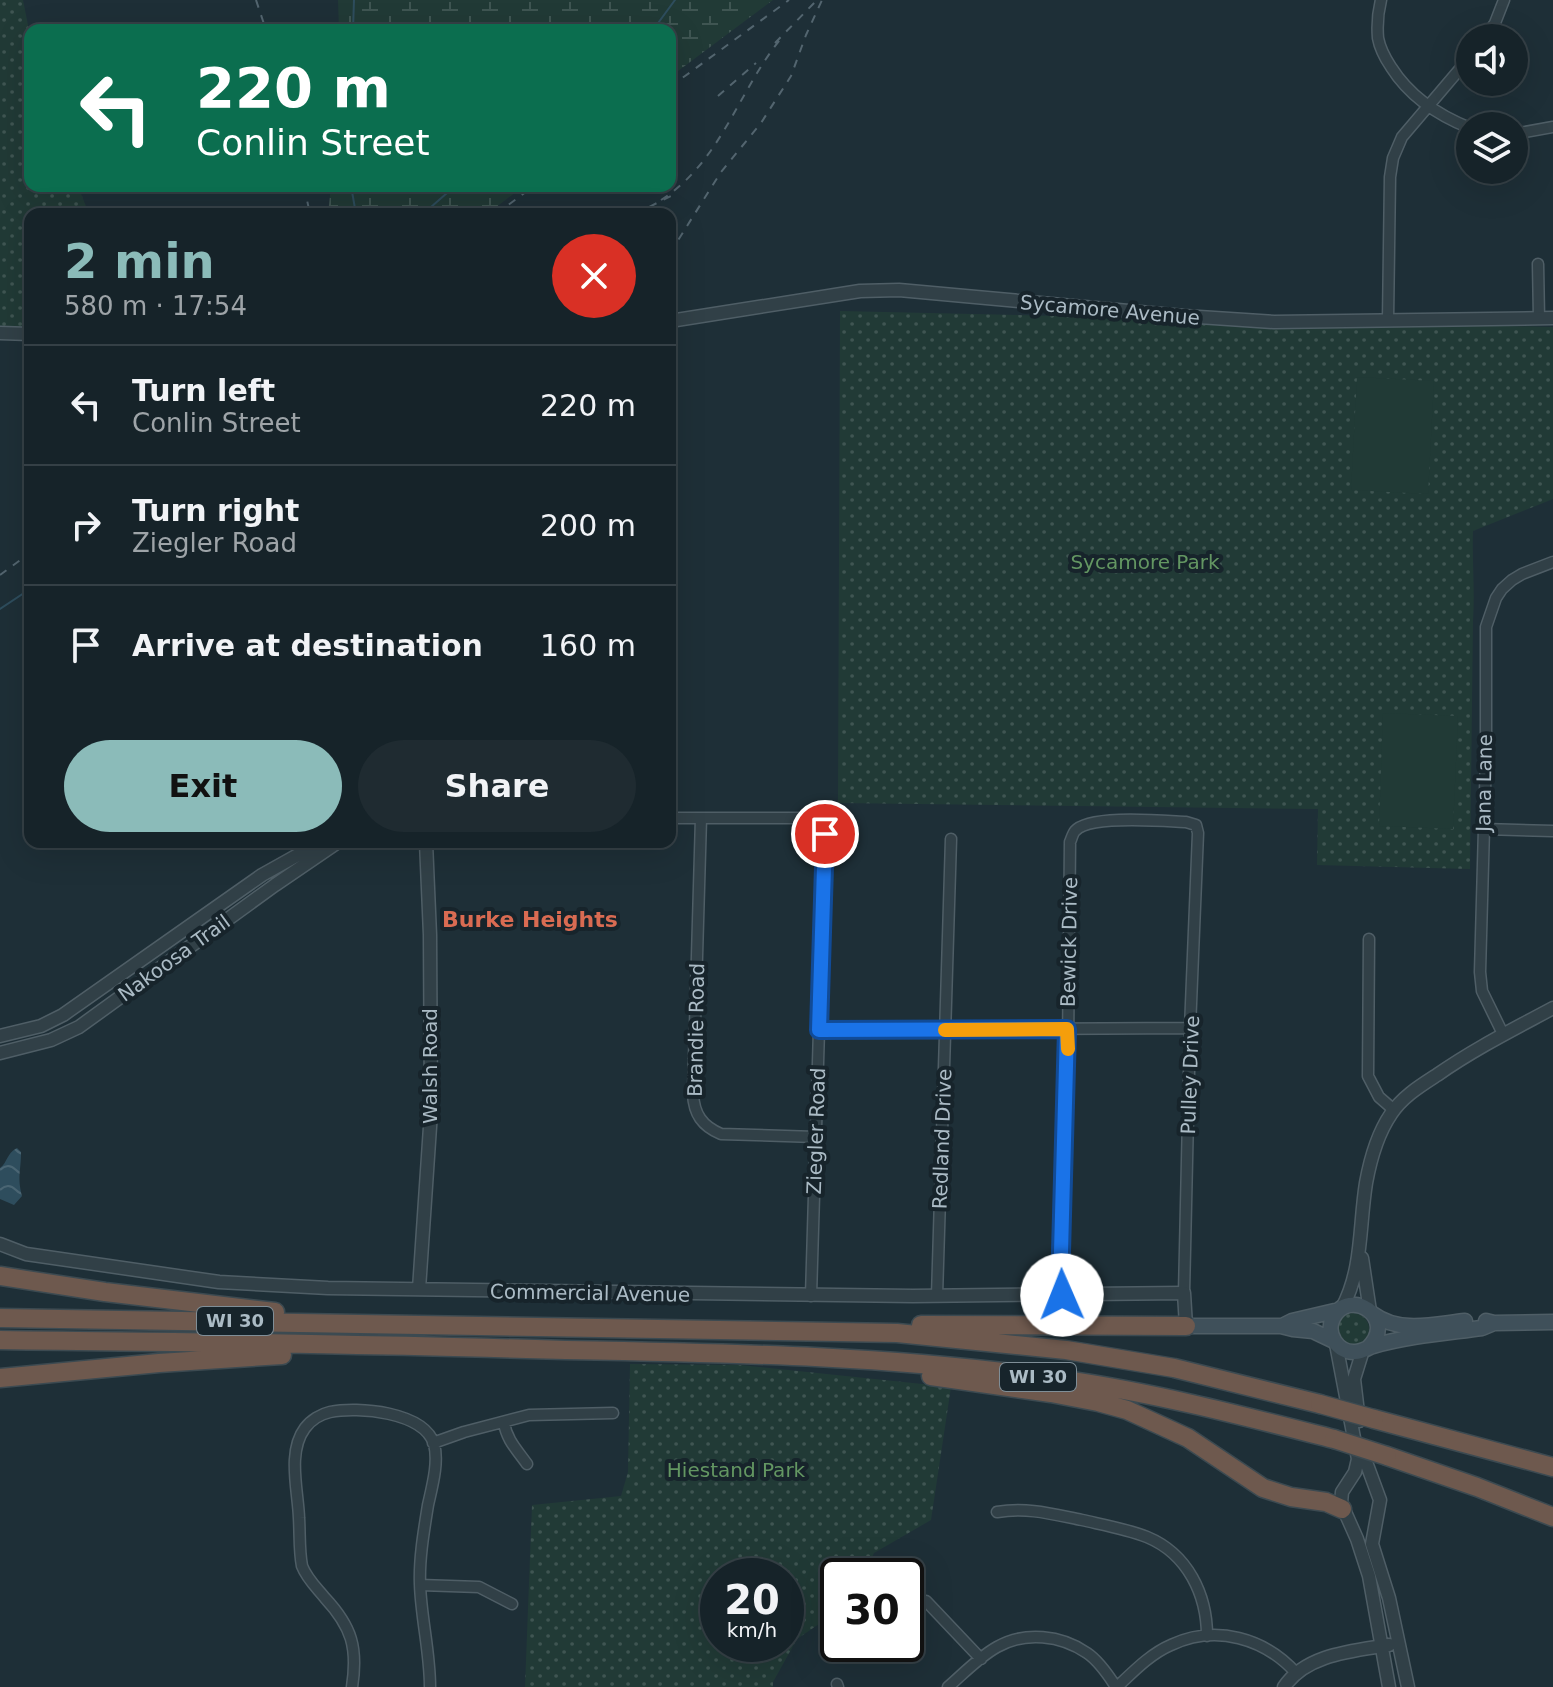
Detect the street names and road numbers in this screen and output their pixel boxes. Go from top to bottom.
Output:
street label: Sycamore Avenue [1019,290,1201,330]
street label: Jana Lane [1471,734,1497,834]
street label: Bewick Drive [1056,877,1082,1007]
street label: Nakoosa Trail [113,909,235,1007]
street label: Brandie Road [683,963,709,1097]
street label: Walsh Road [418,1008,442,1124]
street label: Pulley Drive [1176,1015,1204,1135]
street label: Ziegler Road [802,1067,830,1195]
street label: Redland Drive [928,1068,956,1210]
street label: Commercial Avenue [490,1279,690,1307]
road number: WI 30 [197,1307,273,1335]
road number: WI 30 [1000,1363,1076,1391]

